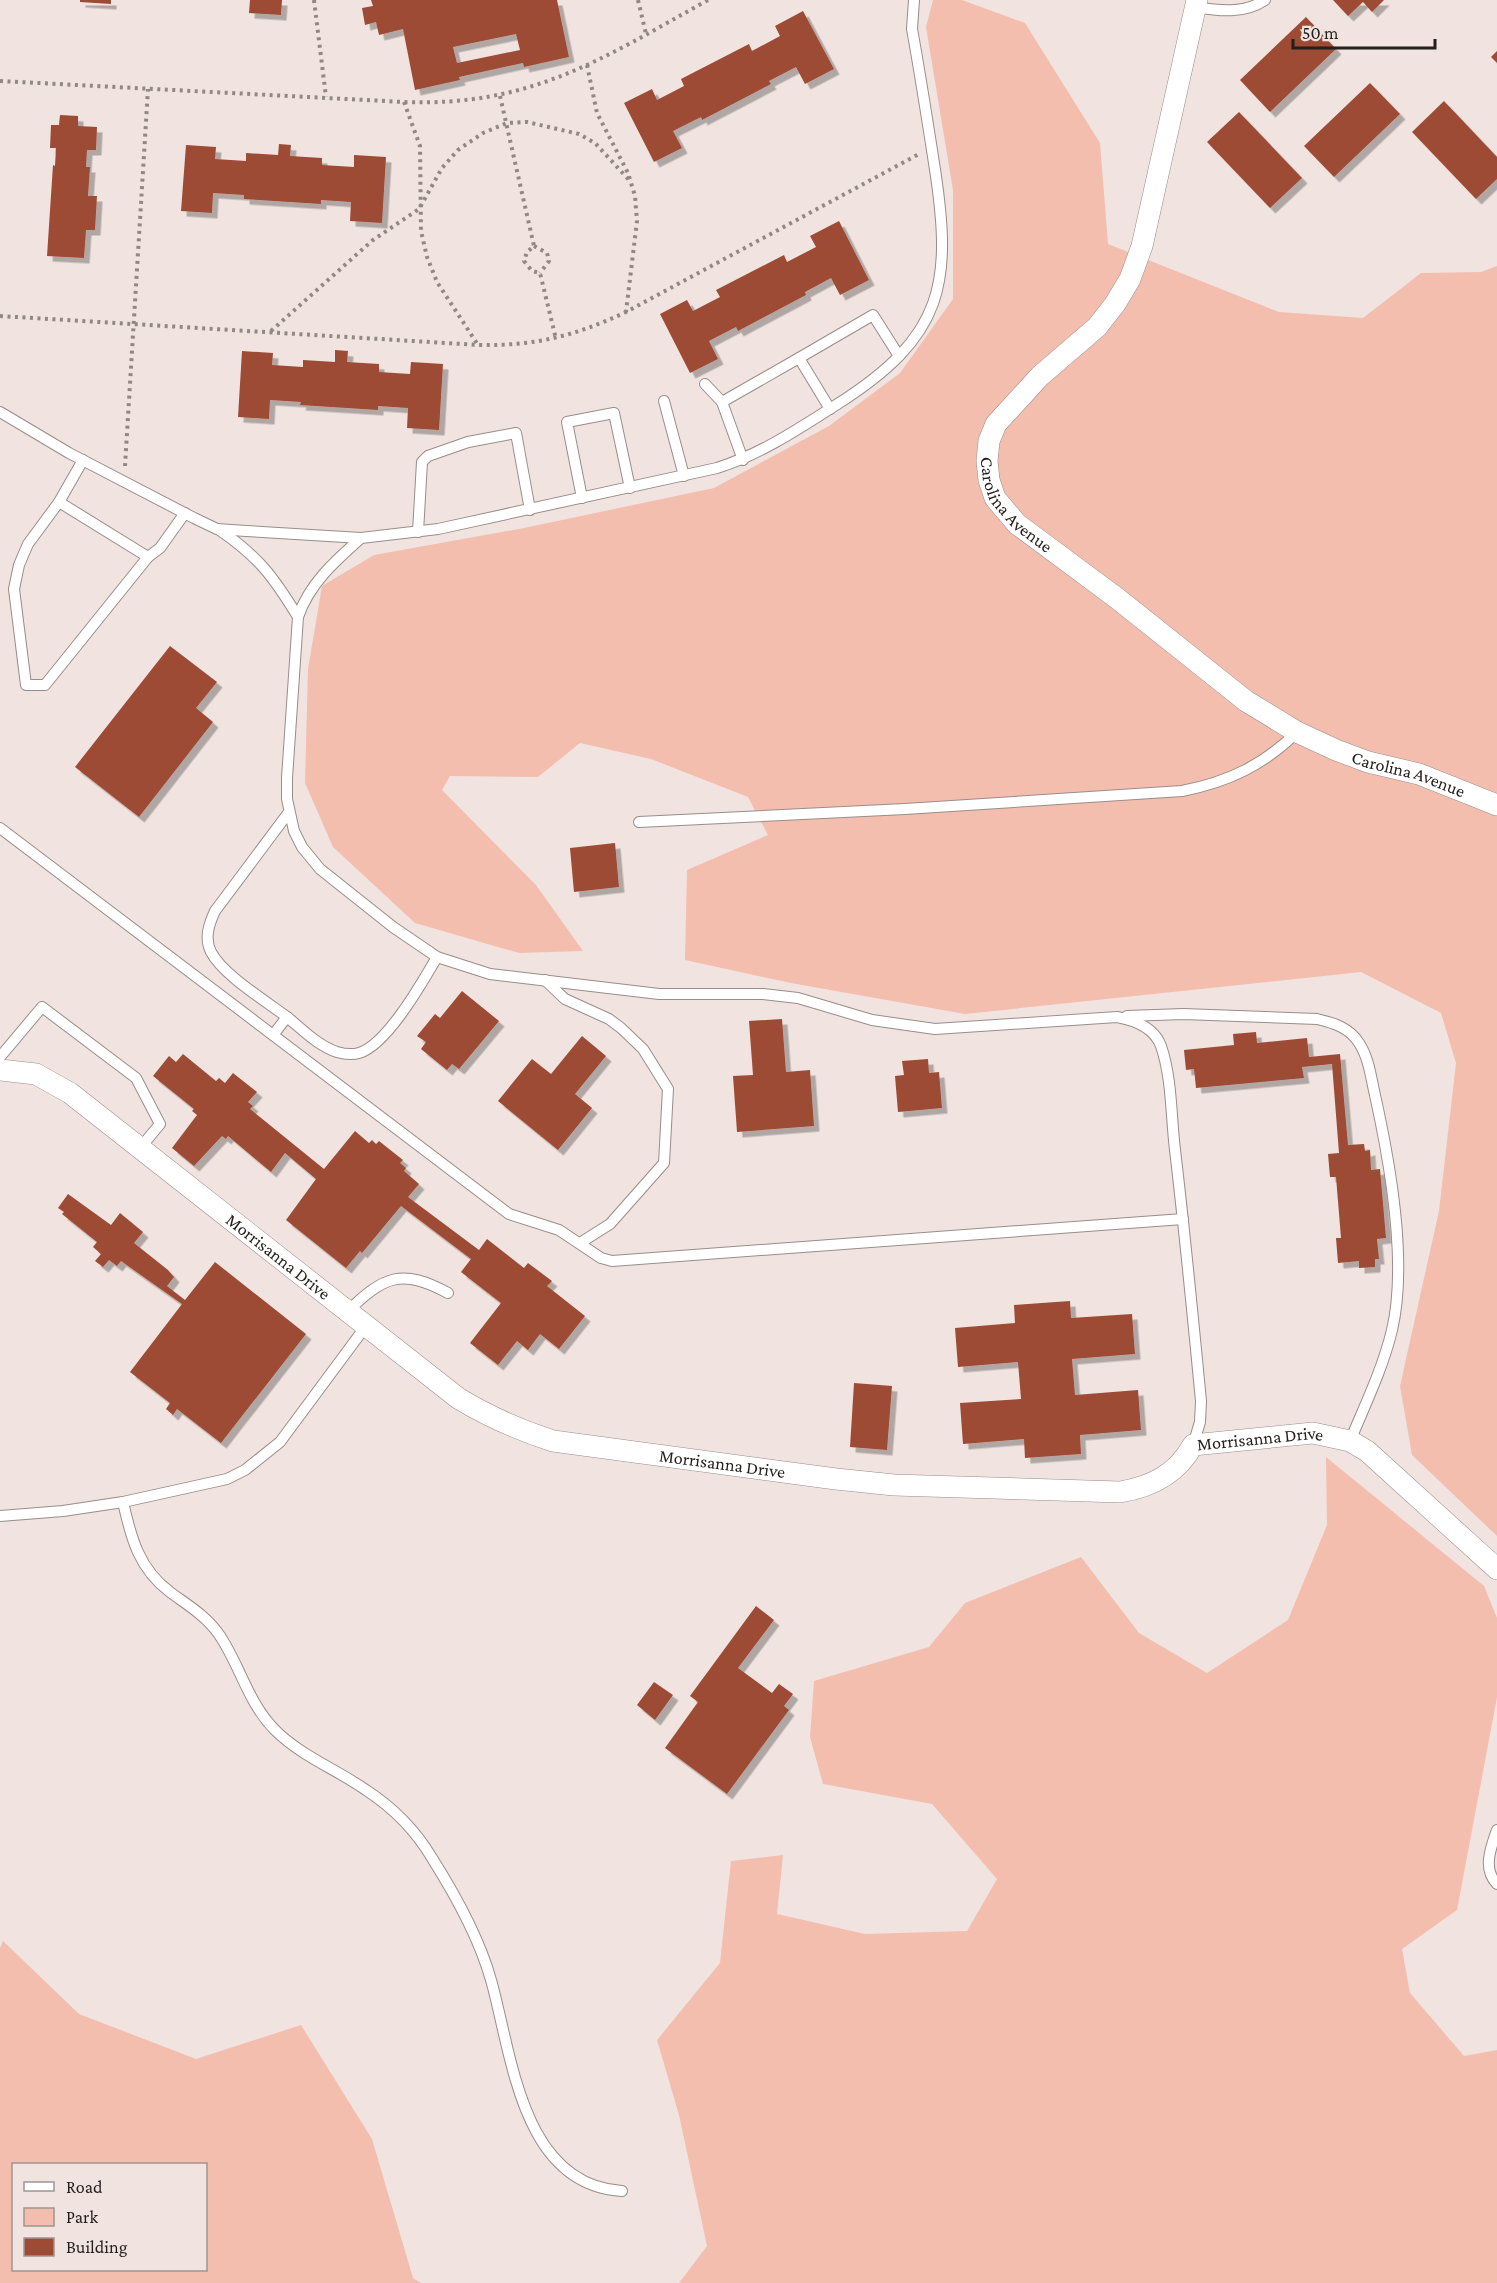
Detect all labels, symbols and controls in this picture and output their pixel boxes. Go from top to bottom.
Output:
scale bar [1293,12,1436,50]
text: 50 m [1302,23,1339,43]
street label: Carolina Avenue [977,456,1056,557]
street label: Carolina Avenue [1349,747,1468,801]
street label: Morrisanna Drive [222,1210,334,1304]
street label: Morrisanna Drive [1196,1423,1325,1455]
street label: Morrisanna Drive [658,1445,787,1482]
legend [12,2163,207,2271]
text: Road [66,2177,103,2197]
text: Park [66,2207,98,2227]
text: Building [66,2237,128,2257]

